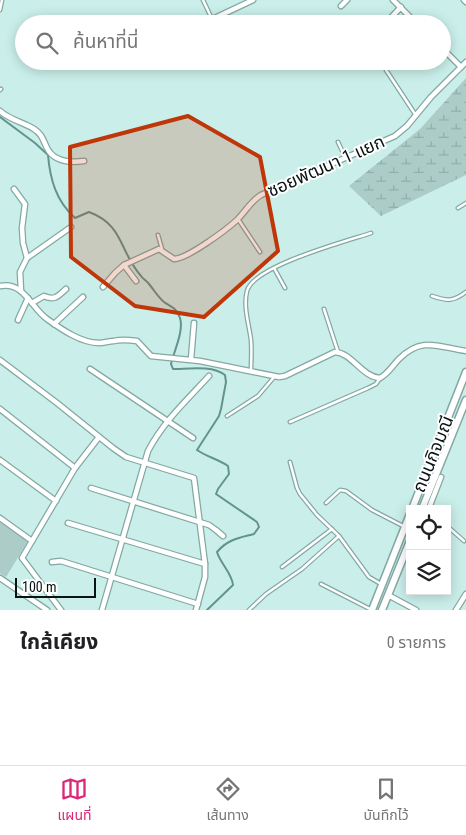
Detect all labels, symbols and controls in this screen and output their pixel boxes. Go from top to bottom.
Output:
search box [15,15,451,70]
icon: search [33,29,61,57]
text: ค้นหาที่นี่ [73,30,138,53]
street label: ซอยพัฒนา 1 แยก [264,130,388,201]
street label: ถนนกิจมณี [408,412,457,495]
map controls [406,505,451,595]
button: locate [406,505,451,550]
button: layers [406,550,451,595]
scale bar [15,575,96,598]
text: 100 m [22,579,57,595]
text: ใกล้เคียง [20,630,98,654]
text: 0 รายการ [387,633,446,652]
tab: แผนที่ [57,775,92,826]
tab: เส้นทาง [206,775,249,826]
tab: บันทึกไว้ [364,775,409,826]

